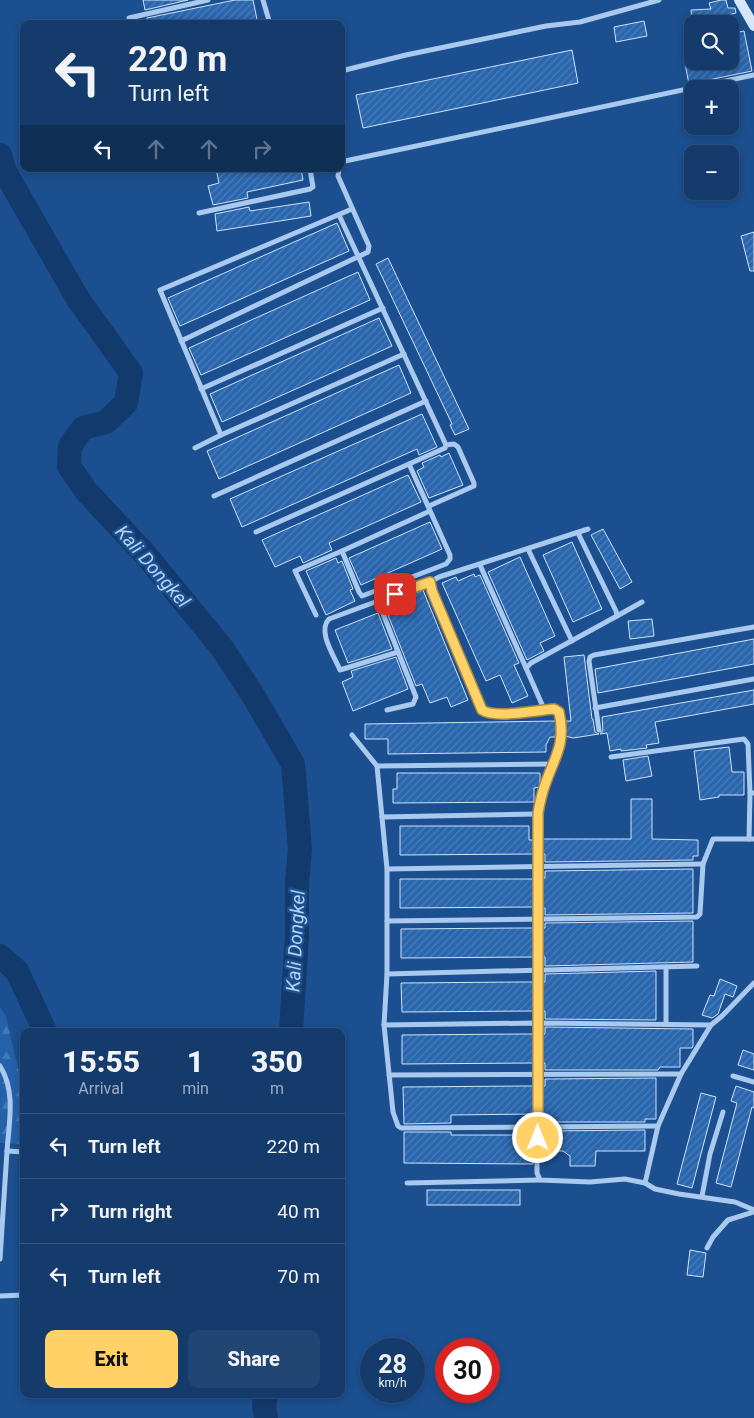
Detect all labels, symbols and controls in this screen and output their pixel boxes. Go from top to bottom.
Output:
map controls [684,15,739,200]
button: search [684,15,739,70]
text: 220 m [128,39,227,80]
icon: left [45,40,110,105]
button: + [684,80,739,135]
text: Turn left [128,81,209,106]
icon: left [89,135,117,163]
icon: ahead [142,135,170,163]
icon: ahead [195,135,223,163]
icon: right [248,135,276,163]
button: − [684,145,739,200]
water label: Kali Dongkel [111,520,195,613]
pin [374,573,416,615]
icon: arrive [381,580,409,608]
water label: Kali Dongkel [281,889,310,992]
text: 15:55 [62,1044,140,1079]
text: 1 [187,1044,204,1079]
text: 350 [251,1044,303,1079]
text: Arrival [78,1079,124,1098]
text: min [182,1079,209,1098]
text: m [270,1079,284,1098]
position arrow [511,1111,563,1163]
icon: left [45,1132,73,1160]
text: Turn left [88,1135,161,1158]
text: 220 m [267,1135,320,1158]
icon: right [45,1197,73,1225]
text: Turn right [88,1200,172,1223]
text: 40 m [277,1200,320,1223]
icon: left [45,1262,73,1290]
text: Turn left [88,1265,161,1288]
text: 70 m [277,1265,320,1288]
button: Exit [45,1330,178,1388]
button: Share [188,1330,320,1388]
speed limit sign: 30 [435,1338,500,1403]
text: 28 [378,1350,407,1379]
text: km/h [378,1376,407,1390]

